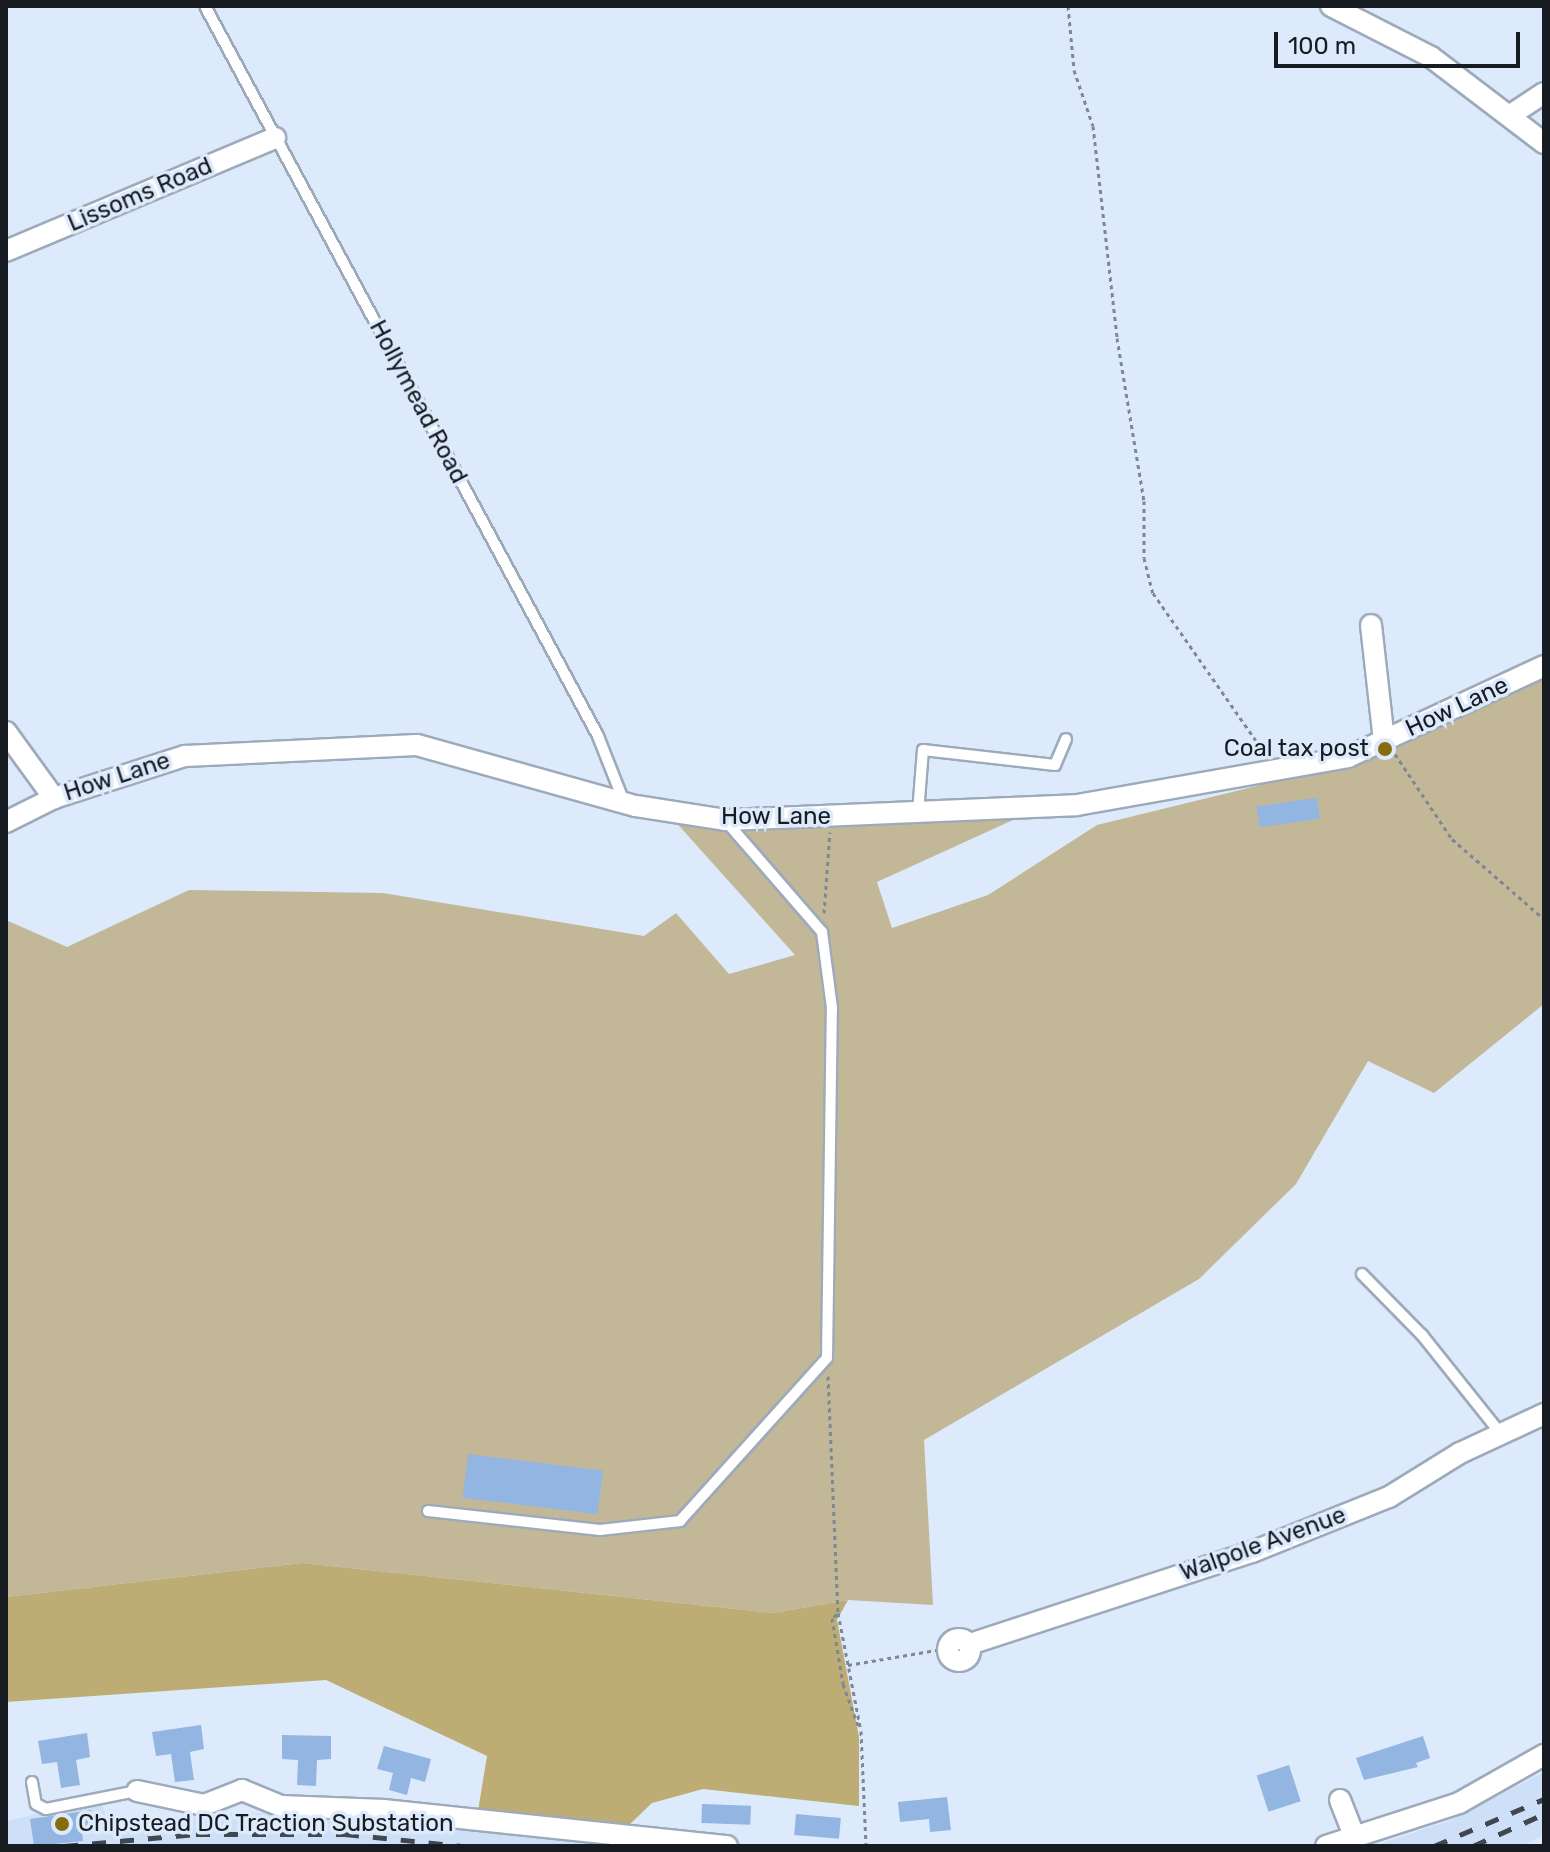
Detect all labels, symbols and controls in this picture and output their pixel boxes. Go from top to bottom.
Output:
scale bar [1278,16,1524,66]
text: 100 m [1288,32,1356,60]
street label: Lissoms Road [64,152,216,238]
street label: Hollymead Road [363,315,473,489]
street label: How Lane [1401,671,1513,743]
place label: Coal tax post [1223,735,1369,763]
marker: Coal tax post [1376,740,1394,758]
street label: How Lane [60,746,174,808]
street label: How Lane [721,803,831,831]
street label: Walpole Avenue [1176,1501,1350,1587]
place label: Chipstead DC Traction Substation [78,1810,454,1838]
marker: Chipstead DC Traction Substation [53,1815,71,1833]

